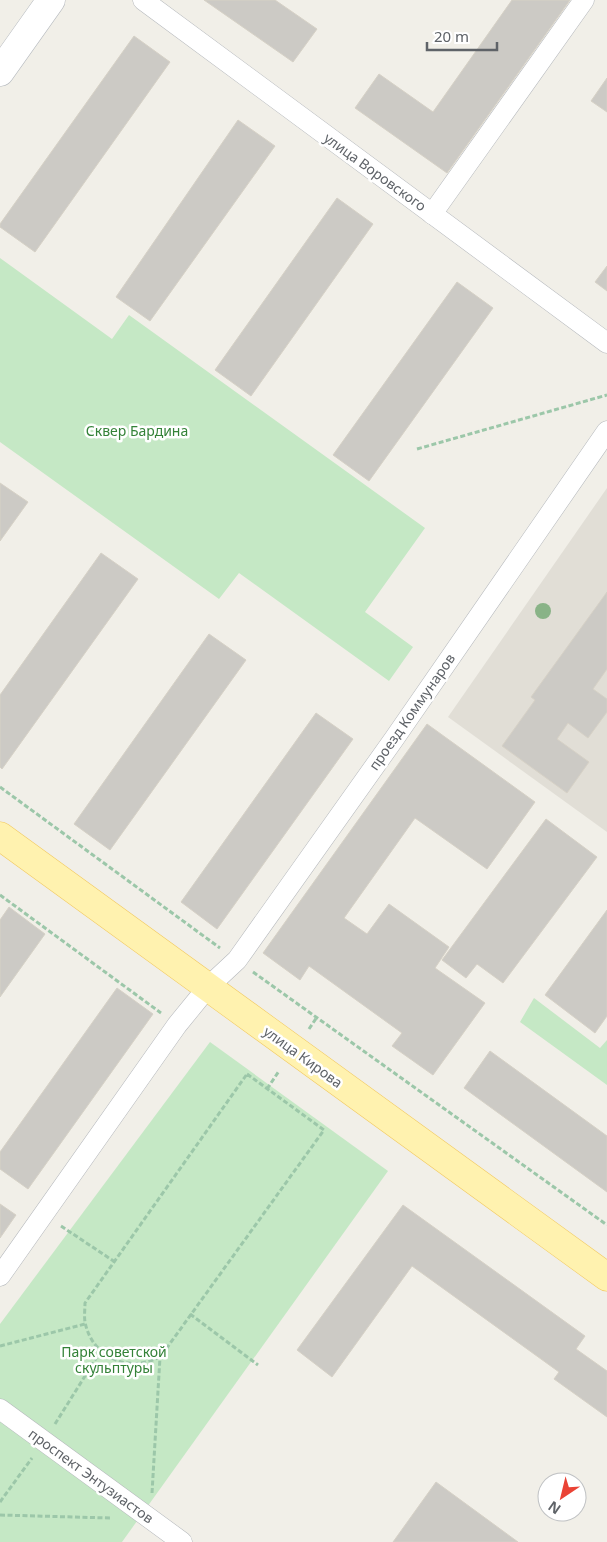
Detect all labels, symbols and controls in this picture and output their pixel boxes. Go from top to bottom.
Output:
scale bar [427,20,497,52]
text: 20 m [434,26,469,46]
street label: улица Воровского [320,128,430,215]
park label: Сквер Бардина [86,421,188,440]
street label: проезд Коммунаров [364,649,459,774]
street label: улица Кирова [260,1021,347,1092]
park label: Парк советской скульптуры [61,1342,167,1377]
street label: проспект Энтузиастов [25,1424,158,1527]
north arrow [537,1472,587,1522]
text: N [544,1497,564,1519]

